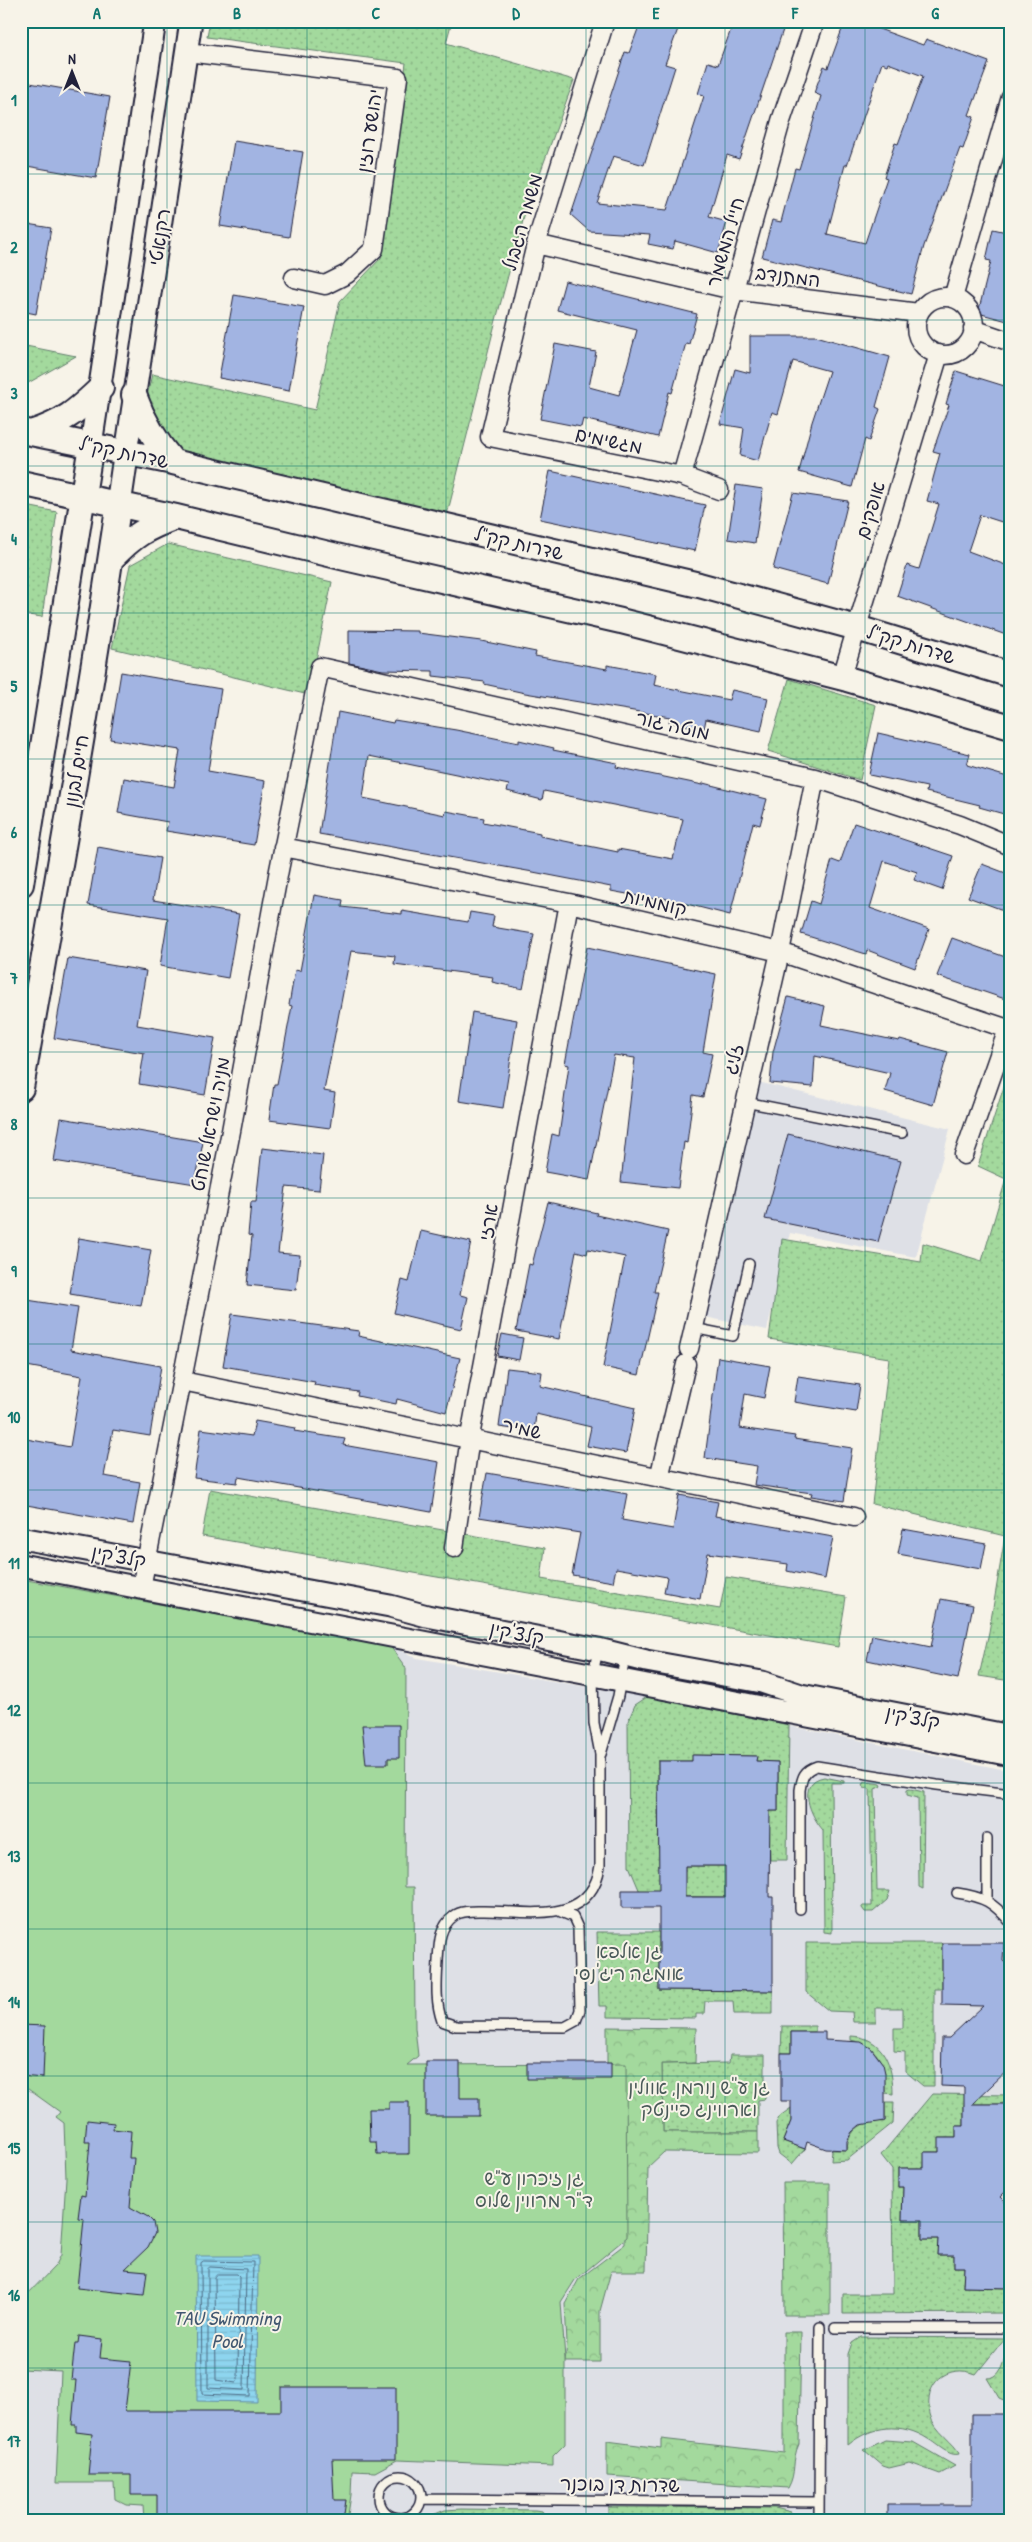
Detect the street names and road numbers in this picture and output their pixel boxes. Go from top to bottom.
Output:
street label: יהושע רוזין [350,87,388,175]
street label: משמר הגבול [496,170,548,274]
street label: חייל המשמר [700,194,750,290]
street label: רקנאטי [142,206,176,268]
street label: המתנדב [754,259,822,293]
street label: מגשימים [573,420,645,460]
street label: שדרות קק"ל [77,430,172,474]
street label: אופקים [849,478,891,542]
street label: שדרות קק"ל [472,520,567,566]
street label: שדרות קק"ל [864,618,959,670]
street label: מוטה גור [634,704,712,746]
street label: חיים לבנון [57,733,95,809]
street label: קוממיות [619,882,690,922]
street label: זליג [717,1041,749,1077]
street label: מניה וישראל שוחט [184,1055,236,1193]
street label: ארזי [472,1201,504,1243]
street label: שמיר [500,1411,544,1445]
street label: קלצ'קין [90,1538,148,1574]
street label: קלצ'קין [487,1615,547,1651]
street label: קלצ'קין [883,1699,943,1735]
street label: שדרות דן בוכנר [560,2470,680,2498]

